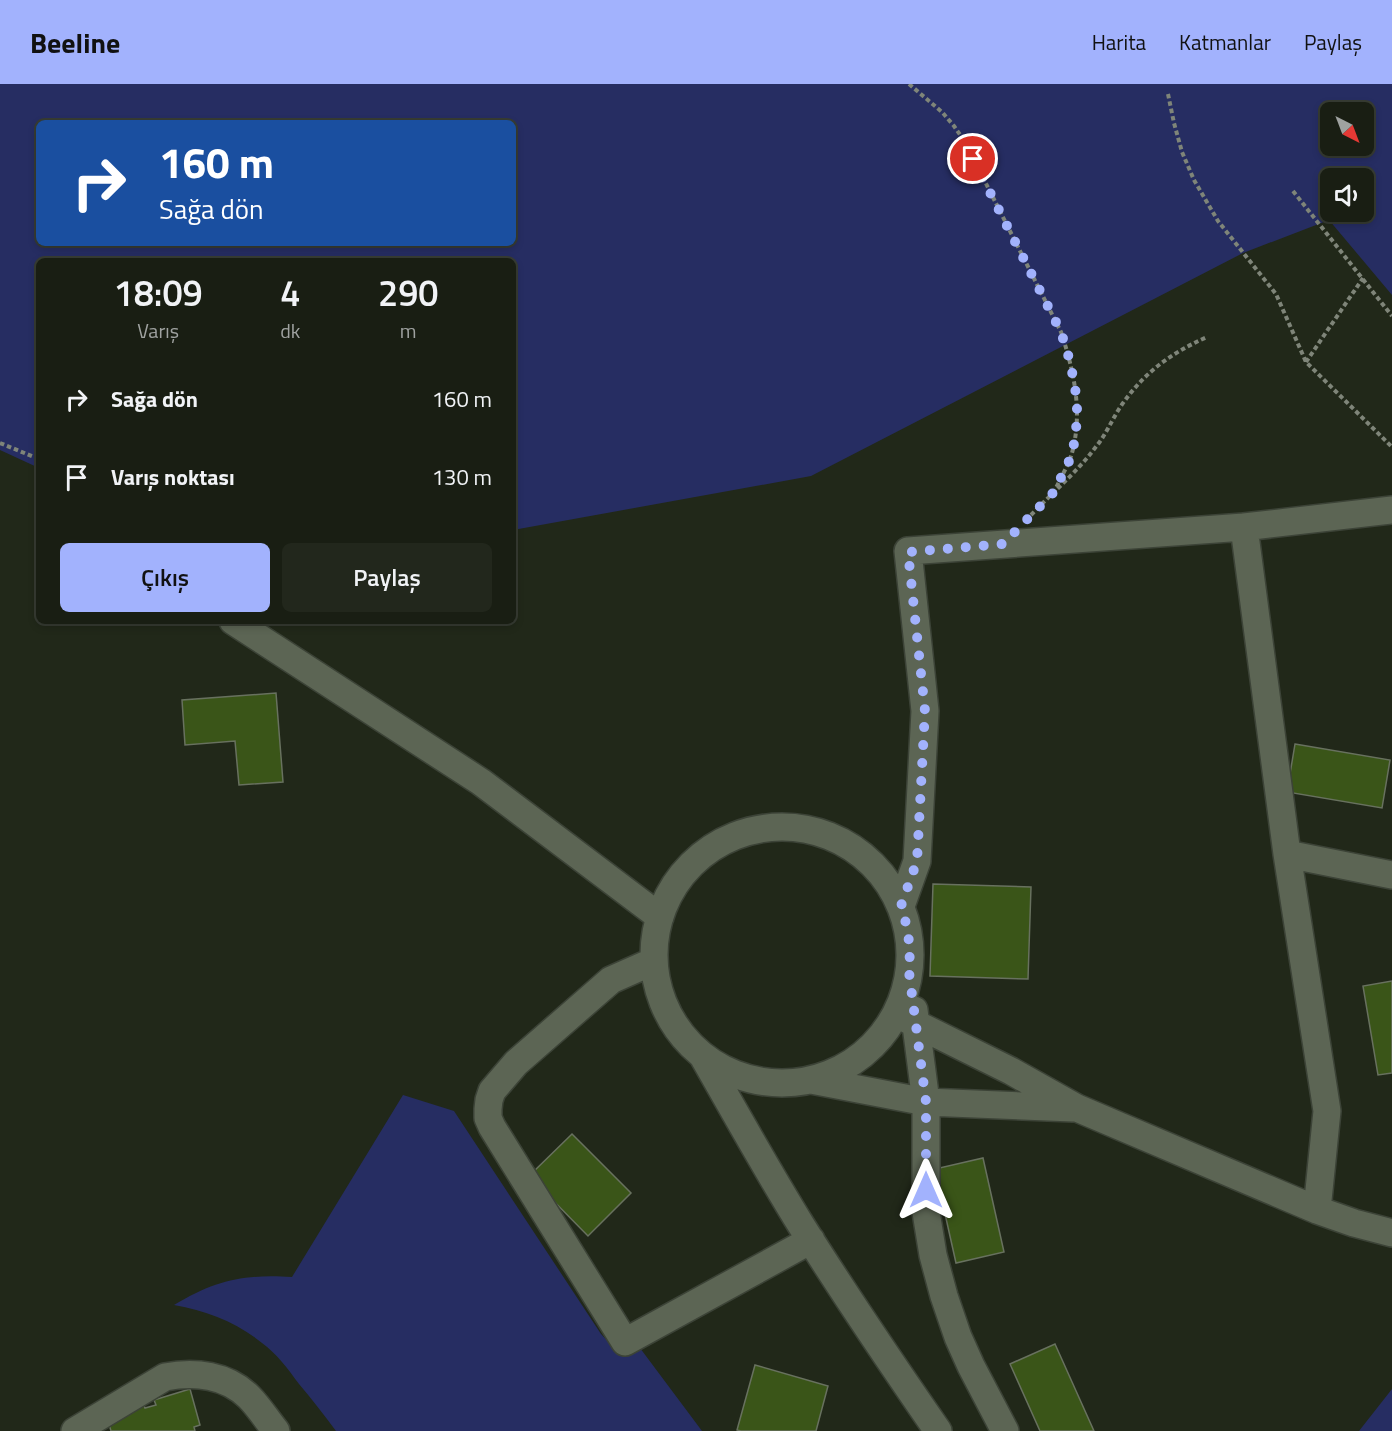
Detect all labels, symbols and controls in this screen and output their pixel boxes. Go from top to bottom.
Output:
text: Beeline [30,21,120,64]
text: Harita [1092,26,1146,58]
text: Katmanlar [1179,26,1271,58]
text: Paylaş [1304,26,1362,58]
north arrow [1320,102,1374,156]
map controls [1320,102,1374,222]
text: 160 m [159,130,274,194]
pin [947,133,998,184]
icon: arrive [956,142,989,175]
icon: right [60,144,138,222]
button: sound [1320,168,1374,222]
text: Sağa dön [159,188,264,229]
text: 18:09 [114,265,203,320]
text: 4 [280,265,300,320]
text: 290 [378,265,438,320]
text: Varış [137,315,179,346]
text: dk [280,315,300,346]
text: m [400,315,417,346]
text: Sağa dön [111,382,198,416]
text: 160 m [432,382,492,416]
icon: right [60,383,93,416]
text: Varış noktası [111,460,235,494]
text: 130 m [432,460,492,494]
icon: arrive [60,461,93,494]
button: Çıkış [60,543,270,612]
button: Paylaş [282,543,492,612]
position arrow [894,1158,958,1222]

